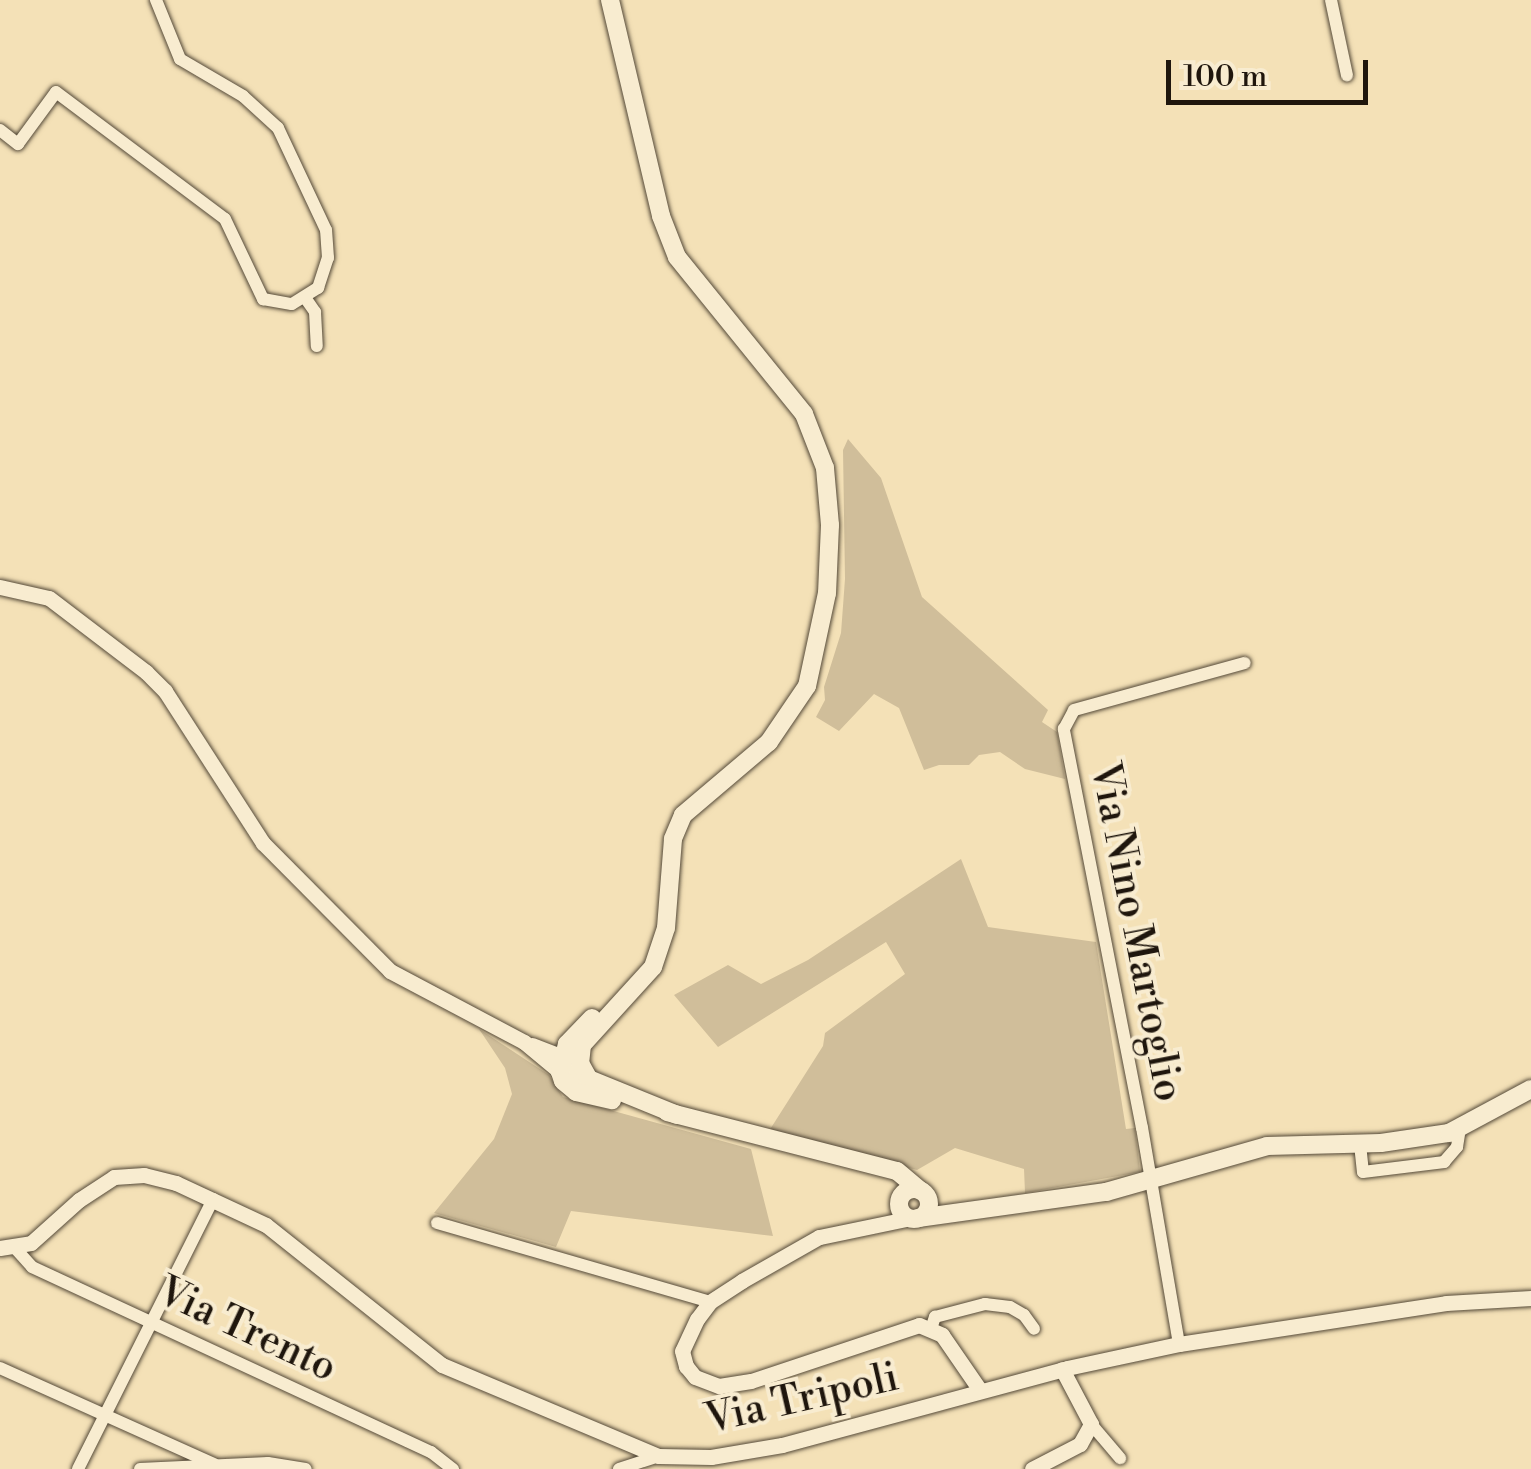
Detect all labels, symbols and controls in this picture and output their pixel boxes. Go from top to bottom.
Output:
scale bar [1171,40,1374,102]
text: 100 m [1183,58,1267,96]
street label: Via Nino Martoglio [1080,759,1192,1105]
street label: Via Trento [150,1268,344,1392]
street label: Via Tripoli [701,1354,903,1444]

